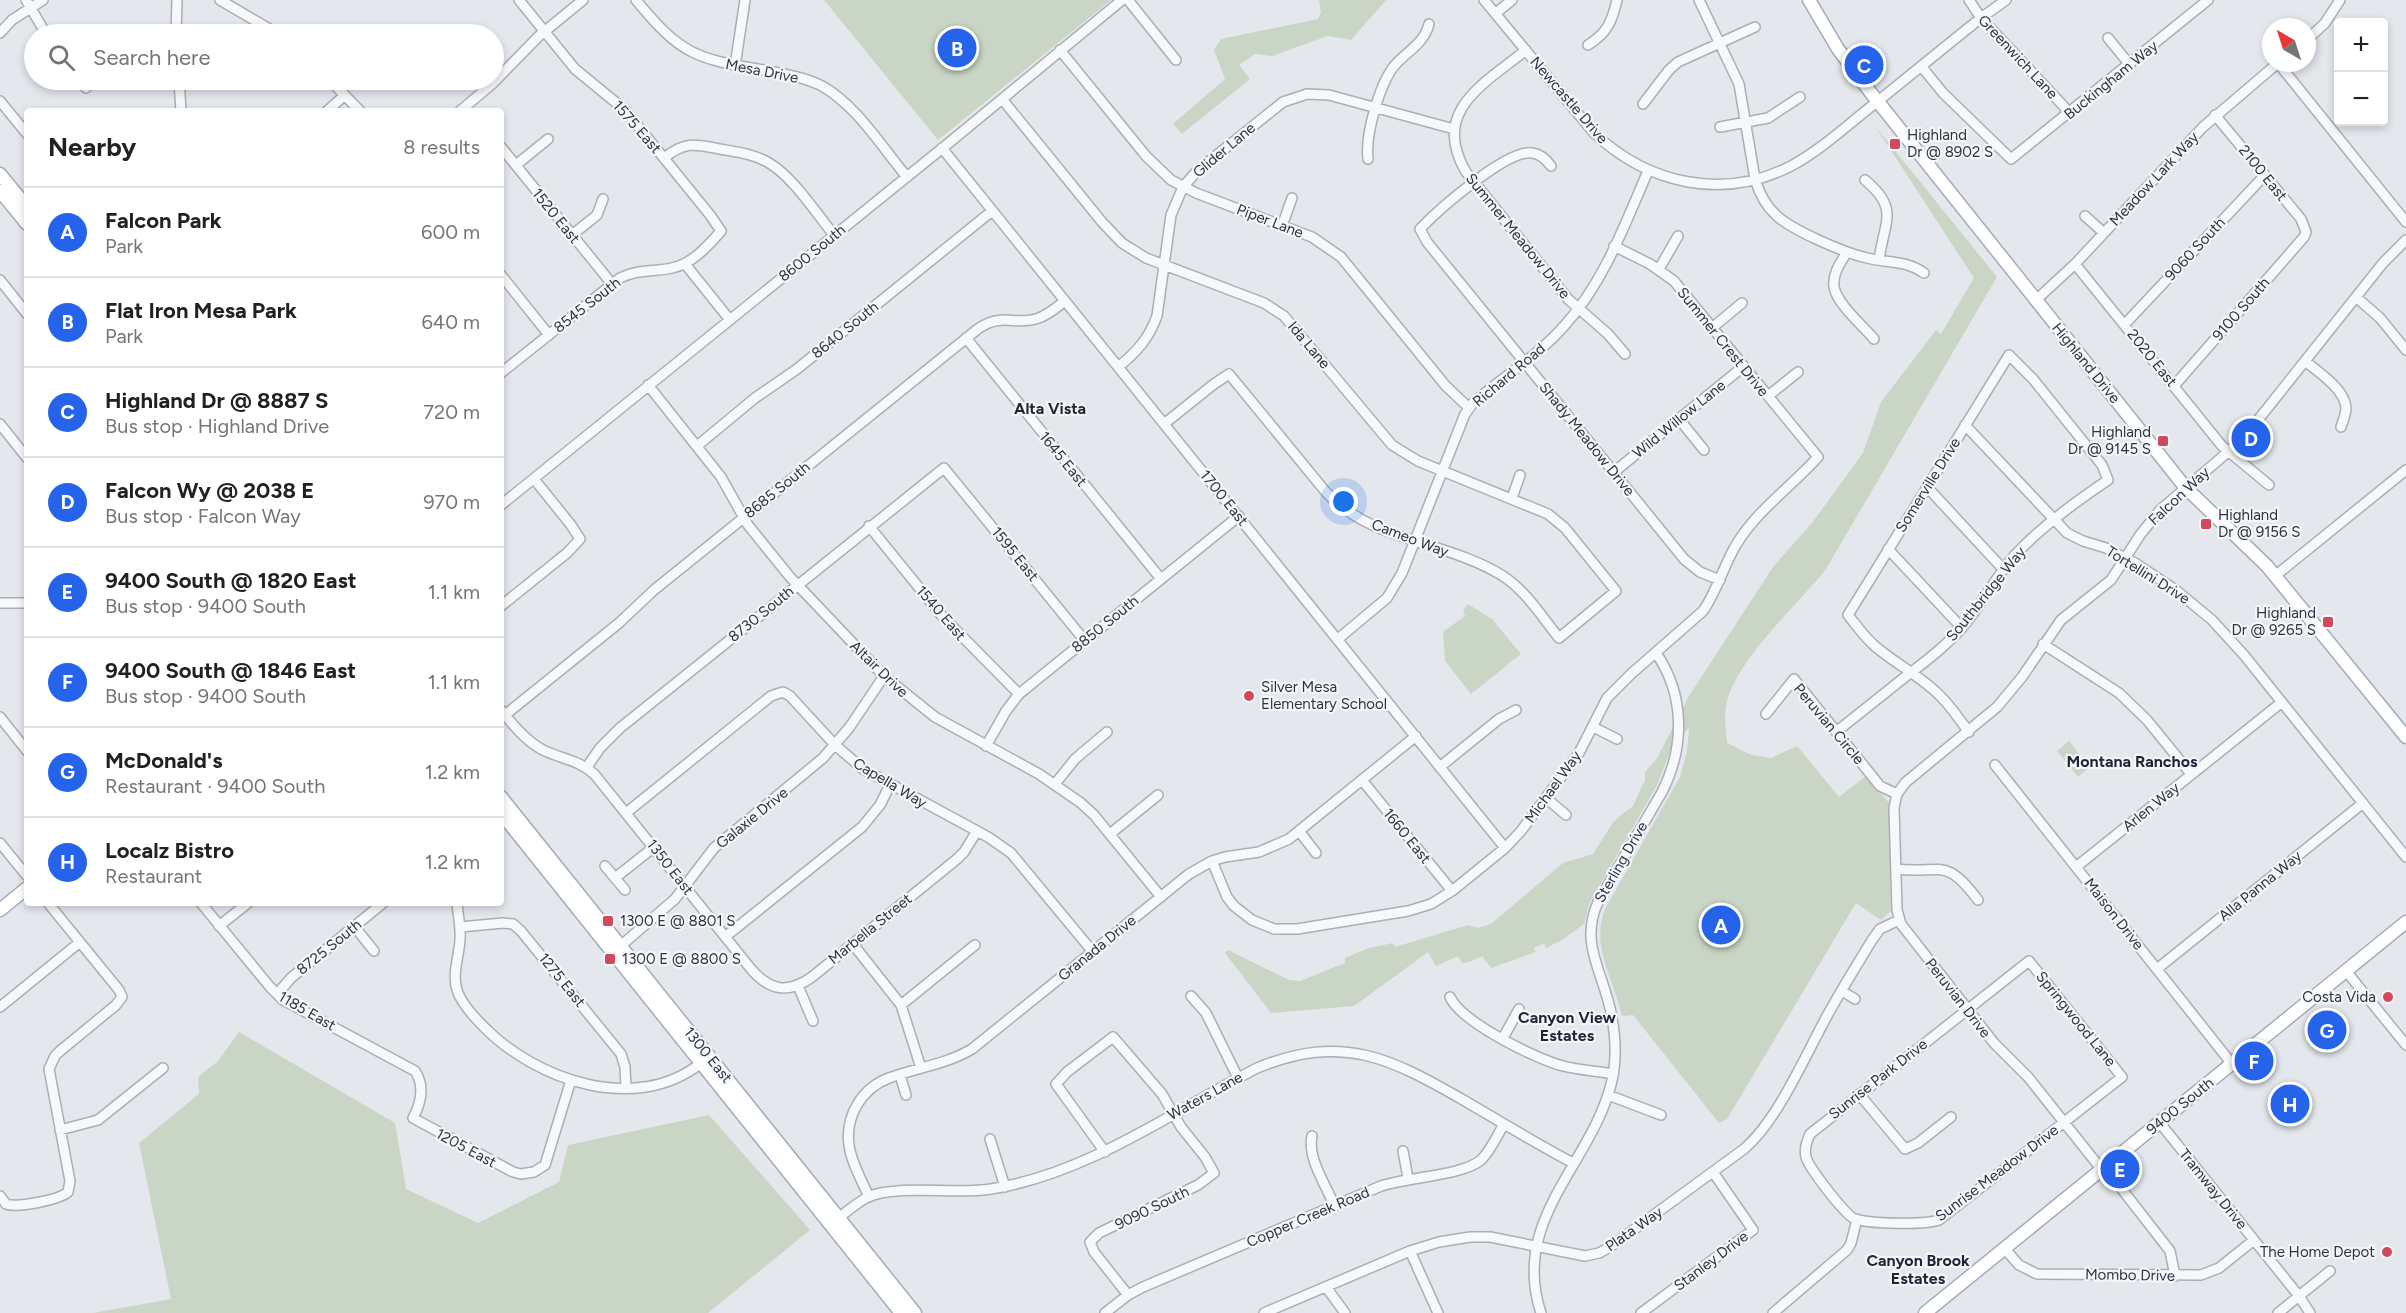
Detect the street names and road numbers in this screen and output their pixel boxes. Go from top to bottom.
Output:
street label: Greenwich Lane [1974,11,2062,103]
street label: Buckingham Way [2061,37,2162,123]
street label: Newcastle Drive [1526,53,1612,147]
street label: Mesa Drive [724,55,800,87]
street label: 1575 East [609,97,665,157]
street label: Glider Lane [1189,119,1259,181]
street label: Meadow Lark Way [2106,128,2202,230]
street label: 2100 East [2235,141,2291,205]
street label: Summer Meadow Drive [1462,170,1574,302]
street label: 1520 East [528,185,584,247]
street label: Piper Lane [1234,200,1306,242]
street label: 9060 South [2161,214,2229,284]
street label: 8600 South [775,221,849,285]
street label: 8545 South [550,273,624,337]
street label: 9100 South [2209,274,2273,344]
street label: Summer Crest Drive [1673,284,1773,400]
street label: 8640 South [808,298,882,362]
street label: Ida Lane [1284,318,1334,372]
street label: Highland Drive [2048,319,2124,407]
street label: 2020 East [2123,326,2181,391]
street label: Richard Road [1469,339,1549,411]
street label: Wild Willow Lane [1629,376,1729,462]
street label: Shady Meadow Drive [1535,378,1639,500]
street label: 1645 East [1035,428,1091,490]
street label: Somerville Drive [1892,434,1964,536]
street label: 8685 South [740,458,814,522]
street label: Falcon Way [2145,463,2213,529]
street label: 1700 East [1196,467,1252,530]
street label: Cameo Way [1369,515,1451,561]
street label: 1595 East [988,523,1043,585]
street label: Tortellini Drive [2103,542,2193,608]
street label: Southbridge Way [1942,543,2030,645]
street label: 8730 South [725,582,797,646]
street label: 1540 East [912,582,970,644]
street label: 8850 South [1068,592,1142,656]
street label: Altair Drive [846,637,912,701]
street label: Peruvian Circle [1790,680,1868,768]
street label: Michael Way [1521,747,1585,827]
street label: Capella Way [850,754,930,812]
street label: Arlen Way [2119,779,2183,835]
street label: Galaxie Drive [712,784,792,852]
street label: 1660 East [1379,805,1435,867]
street label: Sterling Drive [1591,818,1651,906]
street label: 1350 East [643,836,697,899]
street label: Alla Panna Way [2215,847,2305,925]
street label: Maison Drive [2080,874,2148,954]
street label: Marbella Street [825,890,916,968]
street label: Granada Drive [1054,911,1140,985]
street label: 8725 South [293,915,365,979]
street label: 1275 East [535,949,589,1011]
street label: Peruvian Drive [1921,955,1995,1041]
street label: Springwood Lane [2032,968,2120,1070]
street label: 1185 East [275,987,339,1035]
street label: 1300 East [680,1024,736,1087]
street label: Sunrise Park Drive [1825,1035,1931,1123]
street label: Waters Lane [1164,1068,1246,1124]
street label: 9400 South [2143,1073,2217,1139]
street label: Sunrise Meadow Drive [1932,1121,2062,1225]
street label: 1205 East [433,1125,500,1172]
street label: Tramway Drive [2175,1145,2251,1233]
street label: 9090 South [1112,1182,1192,1234]
street label: Copper Creek Road [1244,1183,1372,1251]
street label: Plata Way [1602,1203,1666,1255]
street label: Stanley Drive [1670,1227,1752,1295]
street label: Mombo Drive [2085,1265,2175,1285]

